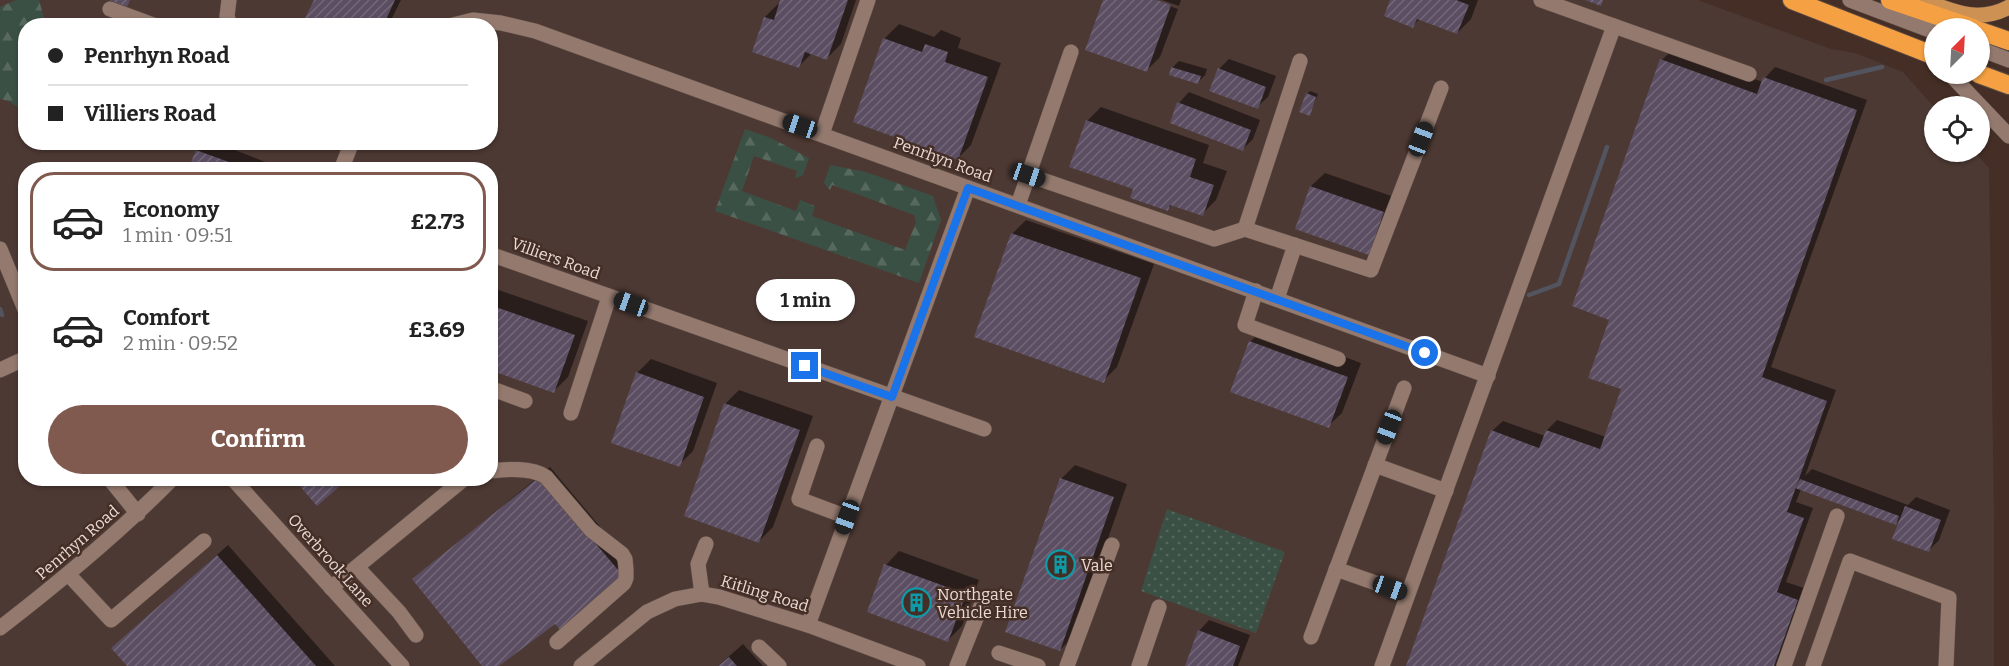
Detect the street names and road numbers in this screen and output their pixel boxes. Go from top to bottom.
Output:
street label: Penrhyn Road [891,133,995,186]
street label: Villiers Road [509,234,603,284]
street label: Penrhyn Road [32,501,123,584]
street label: Overbrook Lane [284,510,377,611]
street label: Kitling Road [719,571,812,616]

